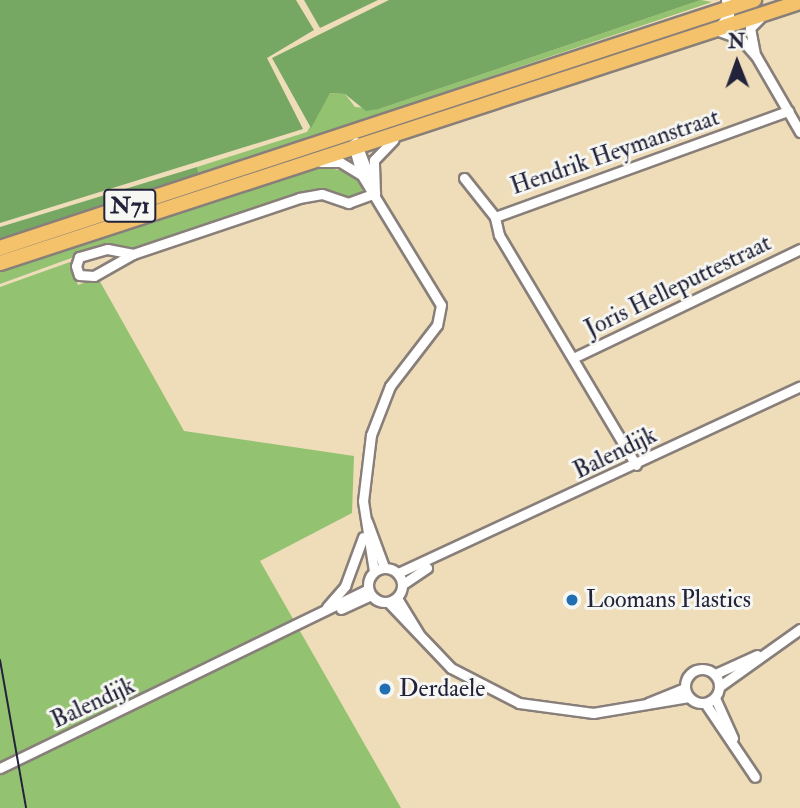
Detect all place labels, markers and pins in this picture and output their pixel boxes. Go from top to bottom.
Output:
place label: Loomans Plastics [586,586,751,614]
marker: Loomans Plastics [564,592,580,608]
place label: Derdaele [399,675,485,703]
marker: Derdaele [377,681,393,697]

